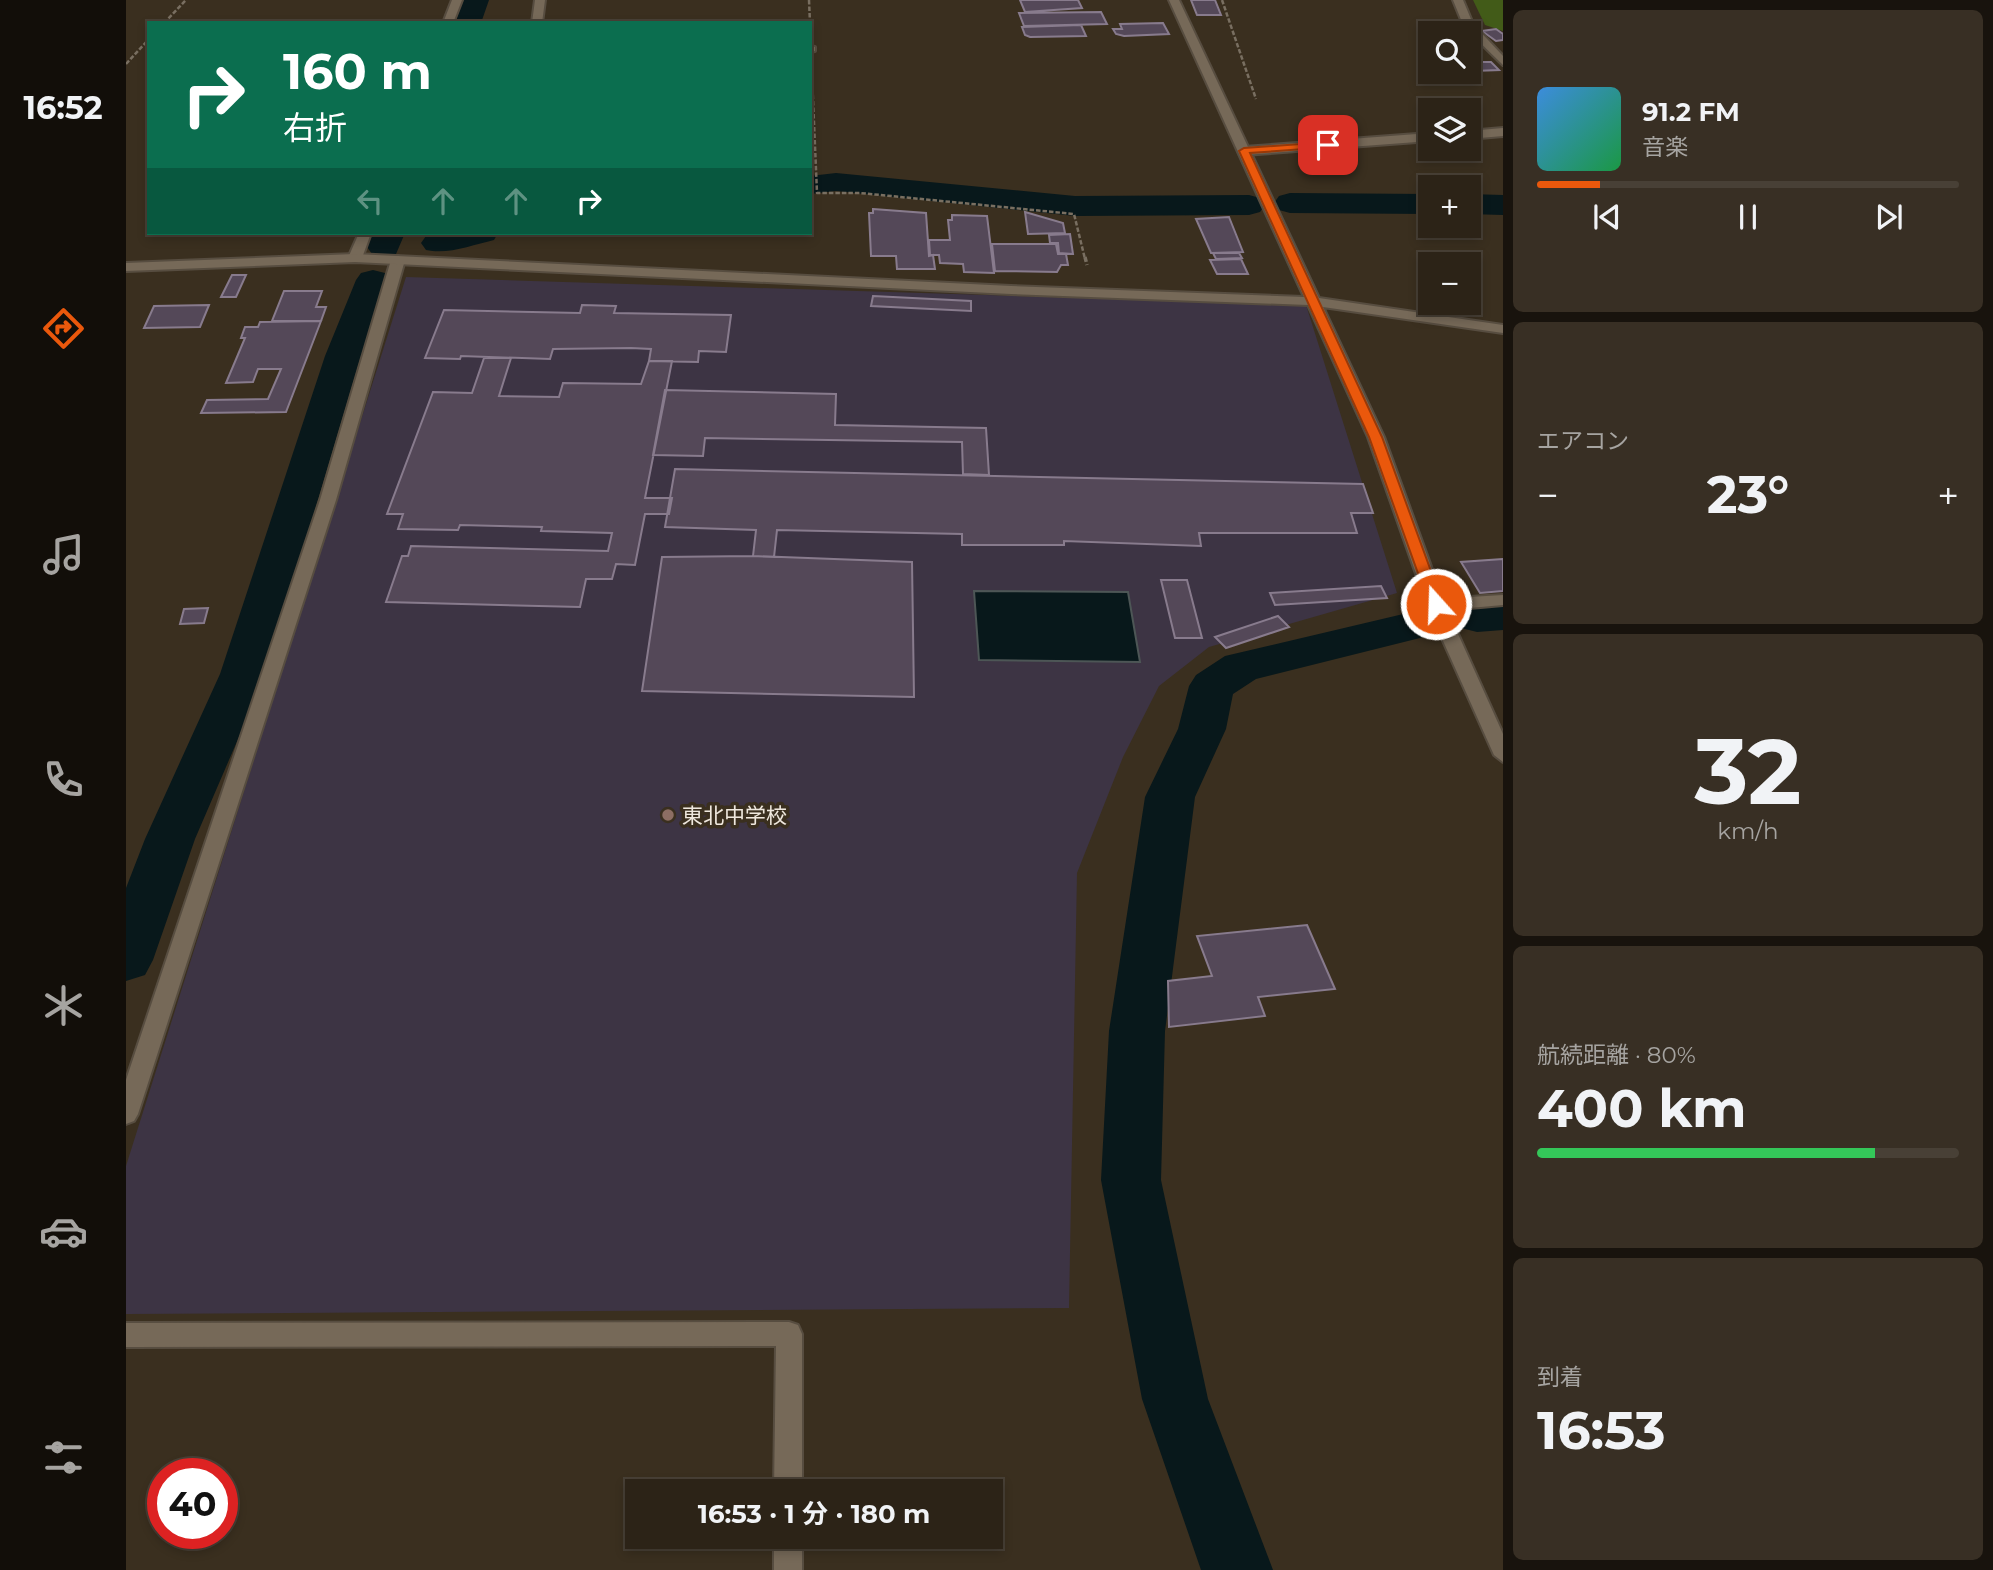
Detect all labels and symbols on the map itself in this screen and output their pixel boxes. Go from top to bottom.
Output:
pin [1298,115,1358,175]
position arrow [1399,567,1473,641]
place label: 東北中学校 [682,803,787,828]
marker: 東北中学校 [660,807,676,823]
speed limit sign: 40 [147,1458,238,1549]

